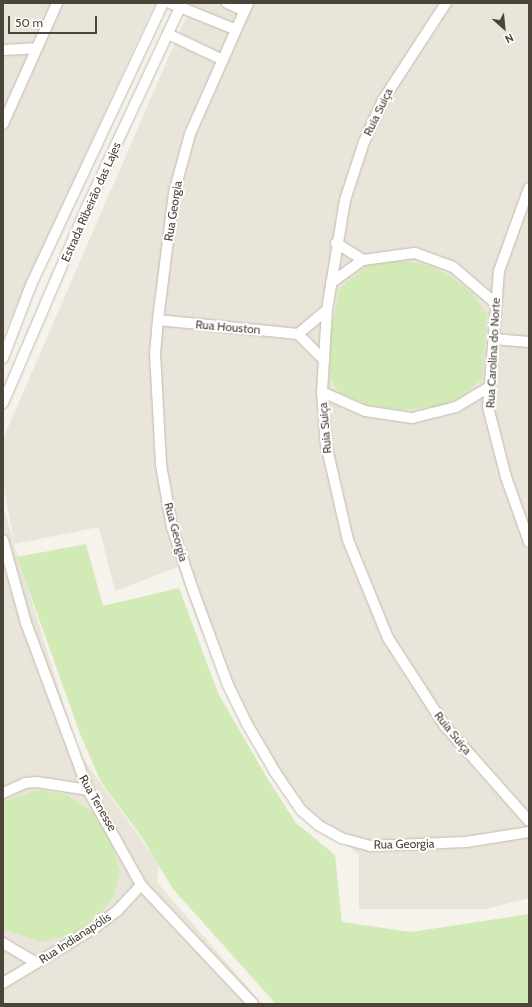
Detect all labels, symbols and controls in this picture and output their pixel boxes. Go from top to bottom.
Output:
scale bar [10,8,99,34]
north arrow [484,8,524,48]
text: 50 m [15,15,43,30]
text: N [503,31,516,47]
street label: Ruia Suiça [360,86,396,138]
street label: Estrada Ribeirão das Lajes [58,140,124,264]
street label: Rua Georgia [161,180,185,242]
street label: Rua Carolina do Norte [483,297,503,409]
street label: Rua Houston [195,317,261,337]
street label: Ruia Suiça [316,402,334,454]
street label: Rua Georgia [161,501,191,563]
street label: Ruia Suiça [431,709,475,757]
street label: Rua Tenesse [76,772,120,834]
street label: Rua Georgia [373,836,435,852]
street label: Rua Indianapólis [36,909,114,967]

